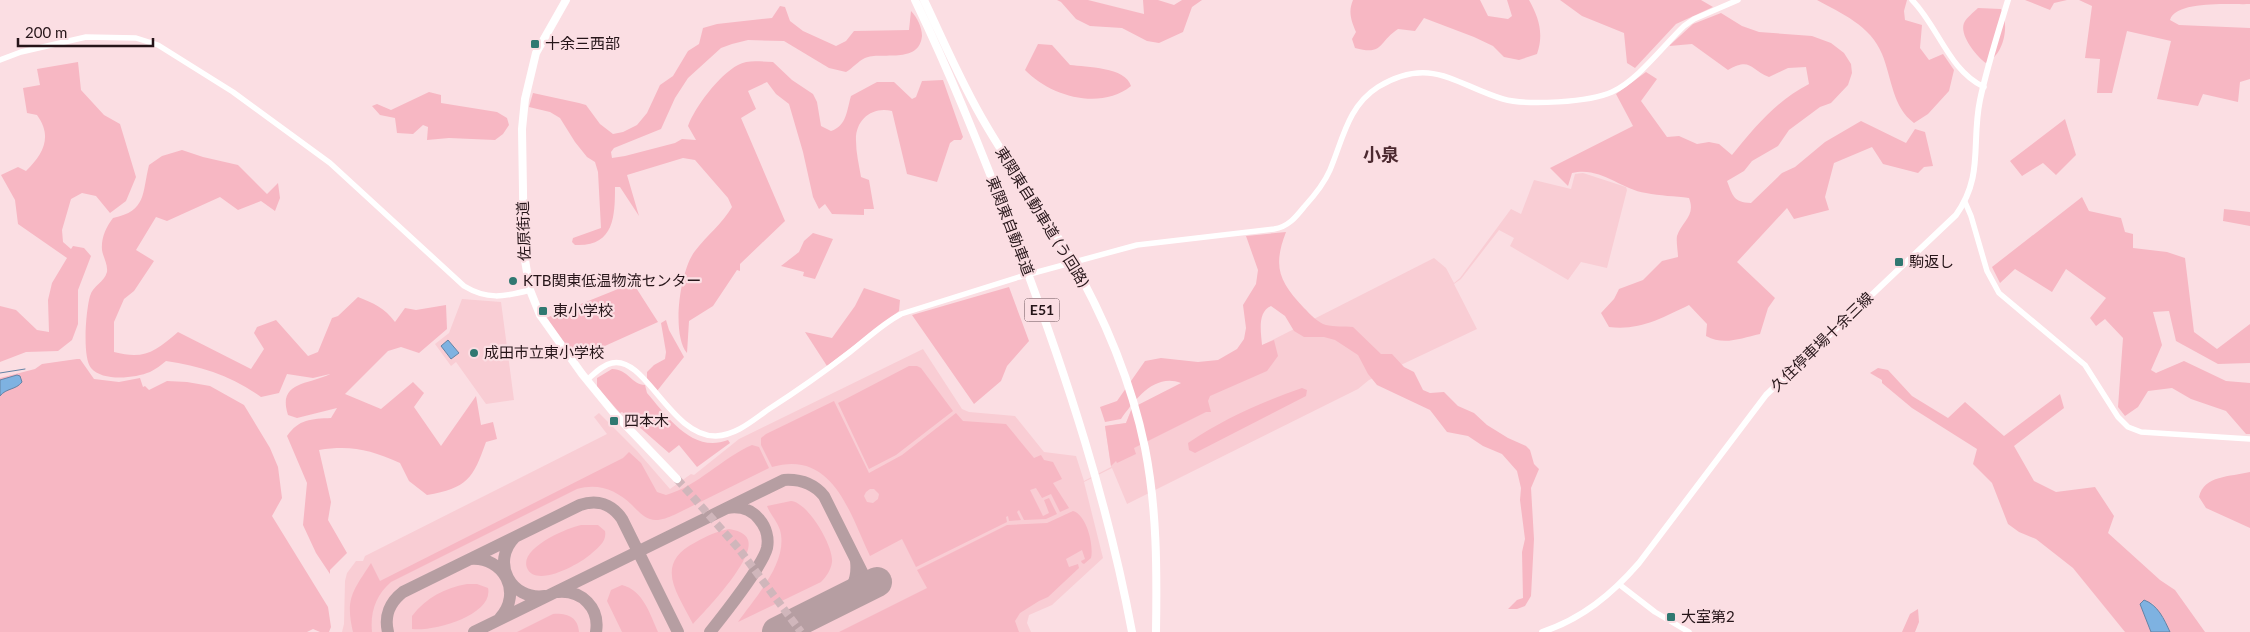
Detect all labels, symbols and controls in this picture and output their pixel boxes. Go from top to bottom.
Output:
scale bar [18,15,152,47]
text: 200 m [25,23,67,41]
place label: 十余三西部 [545,34,620,52]
marker: 十余三西部 [529,38,541,50]
district label: 小泉 [1363,143,1399,165]
street label: 東関東自動車道 (う回路) [991,144,1093,290]
street label: 東関東自動車道 [983,174,1037,278]
street label: 佐原街道 [513,201,533,261]
place label: 駒返し [1909,252,1954,270]
marker: 駒返し [1893,256,1905,268]
place label: KTB関東低温物流センター [523,271,702,289]
marker: KTB関東低温物流センター [507,275,519,287]
street label: 久住停車場十余三線 [1766,288,1876,395]
road number: E51 [1024,298,1060,322]
place label: 東小学校 [553,301,613,319]
marker: 東小学校 [537,305,549,317]
place label: 成田市立東小学校 [484,343,604,361]
marker: 成田市立東小学校 [468,347,480,359]
place label: 四本木 [624,411,669,429]
marker: 四本木 [608,415,620,427]
place label: 大室第2 [1681,607,1735,625]
marker: 大室第2 [1665,611,1677,623]

